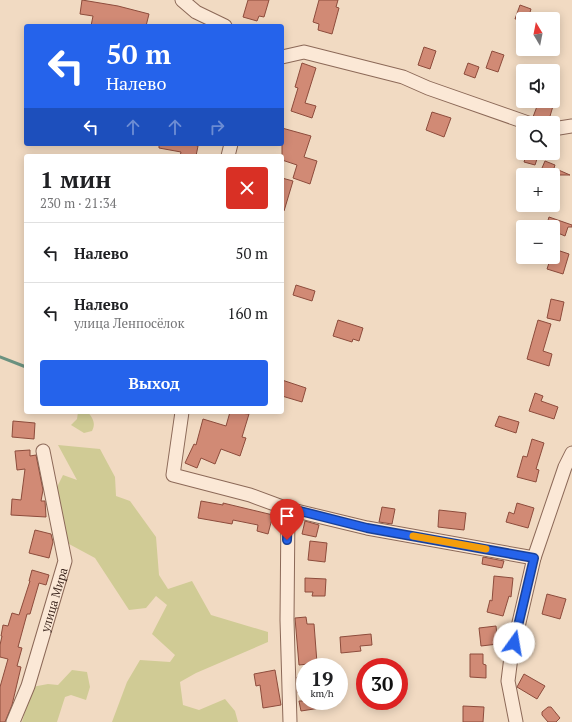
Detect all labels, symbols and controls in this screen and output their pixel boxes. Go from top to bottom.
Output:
north arrow [516,12,560,56]
map controls [516,12,560,264]
text: 50 m [106,35,171,72]
icon: left [40,40,92,92]
button: sound [516,64,560,108]
text: Налево [106,71,166,95]
icon: left [80,116,102,138]
icon: ahead [122,116,144,138]
icon: ahead [164,116,186,138]
icon: right [206,116,228,138]
button: search [516,116,560,160]
text: 1 мин [40,163,111,195]
button: close [226,167,268,209]
button: + [516,168,560,212]
text: 230 m · 21:34 [40,194,117,212]
button: − [516,220,560,264]
icon: left [40,242,62,264]
text: Налево [74,243,128,263]
text: 50 m [235,243,268,263]
text: Налево [74,294,128,314]
icon: left [40,302,62,324]
text: 160 m [227,303,268,323]
text: улица Ленпосёлок [74,314,185,332]
button: Выход [40,360,268,406]
pin [270,499,304,540]
icon: arrive [276,505,298,527]
street label: улица Мира [37,566,70,635]
position arrow [493,622,535,664]
speed limit sign: 30 [356,658,408,710]
text: 19 [311,665,333,692]
text: km/h [310,687,334,700]

